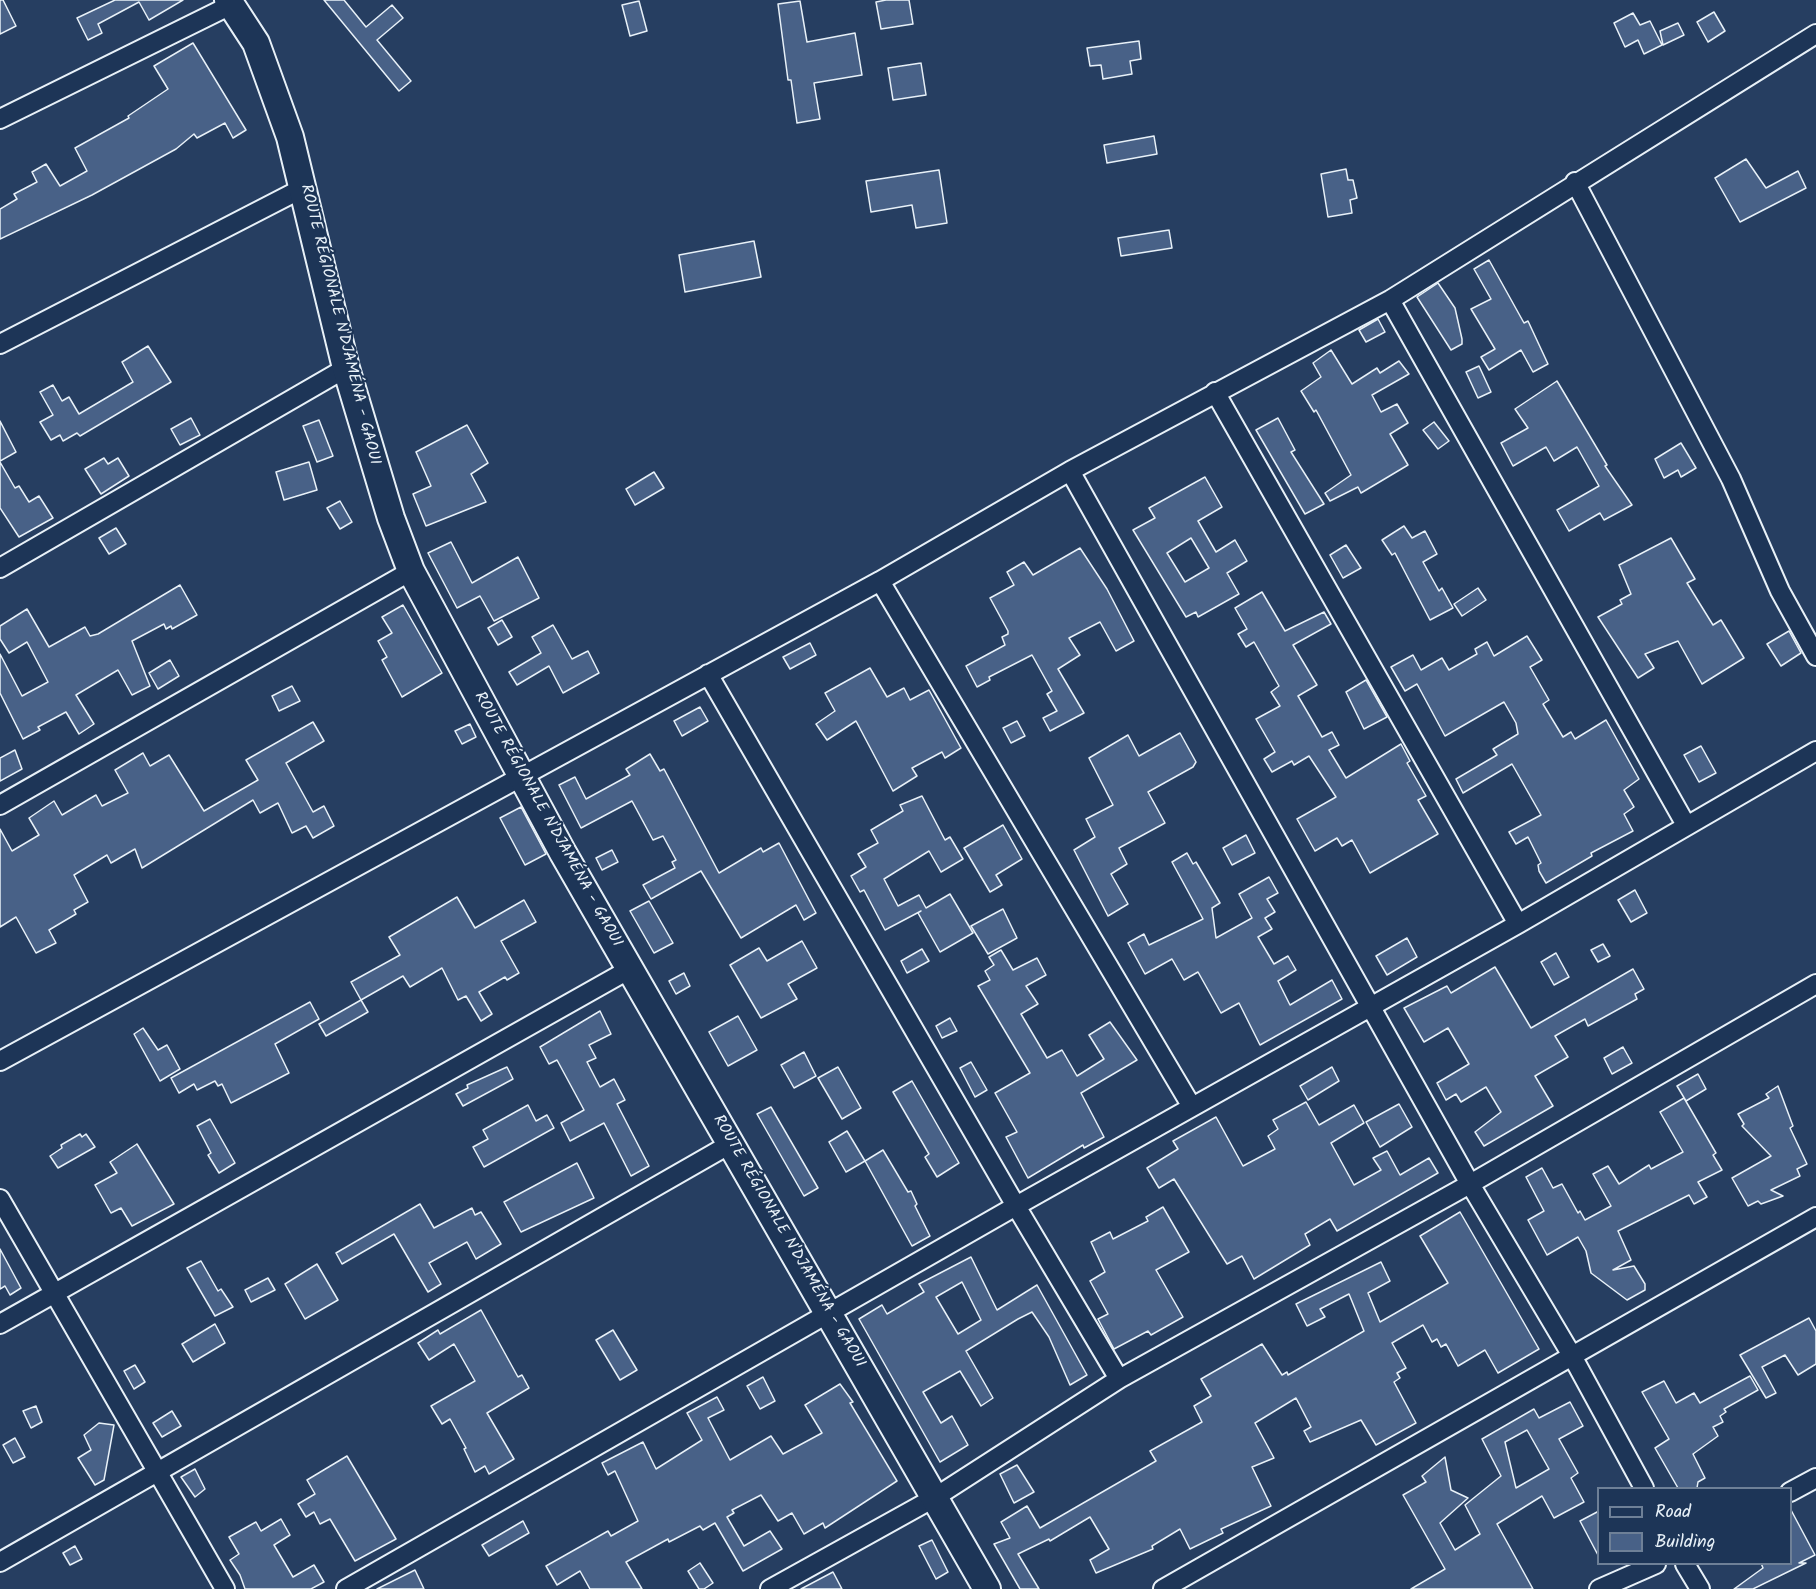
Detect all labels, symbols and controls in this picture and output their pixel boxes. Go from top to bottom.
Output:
street label: ROUTE RÉGIONALE N'DJAMÉNA - GAOUI [295,183,383,467]
street label: ROUTE RÉGIONALE N'DJAMÉNA - GAOUI [469,689,625,951]
street label: ROUTE RÉGIONALE N'DJAMÉNA - GAOUI [708,1112,868,1372]
legend [1597,1487,1792,1565]
text: Road [1655,1498,1691,1527]
text: Building [1655,1528,1715,1557]

